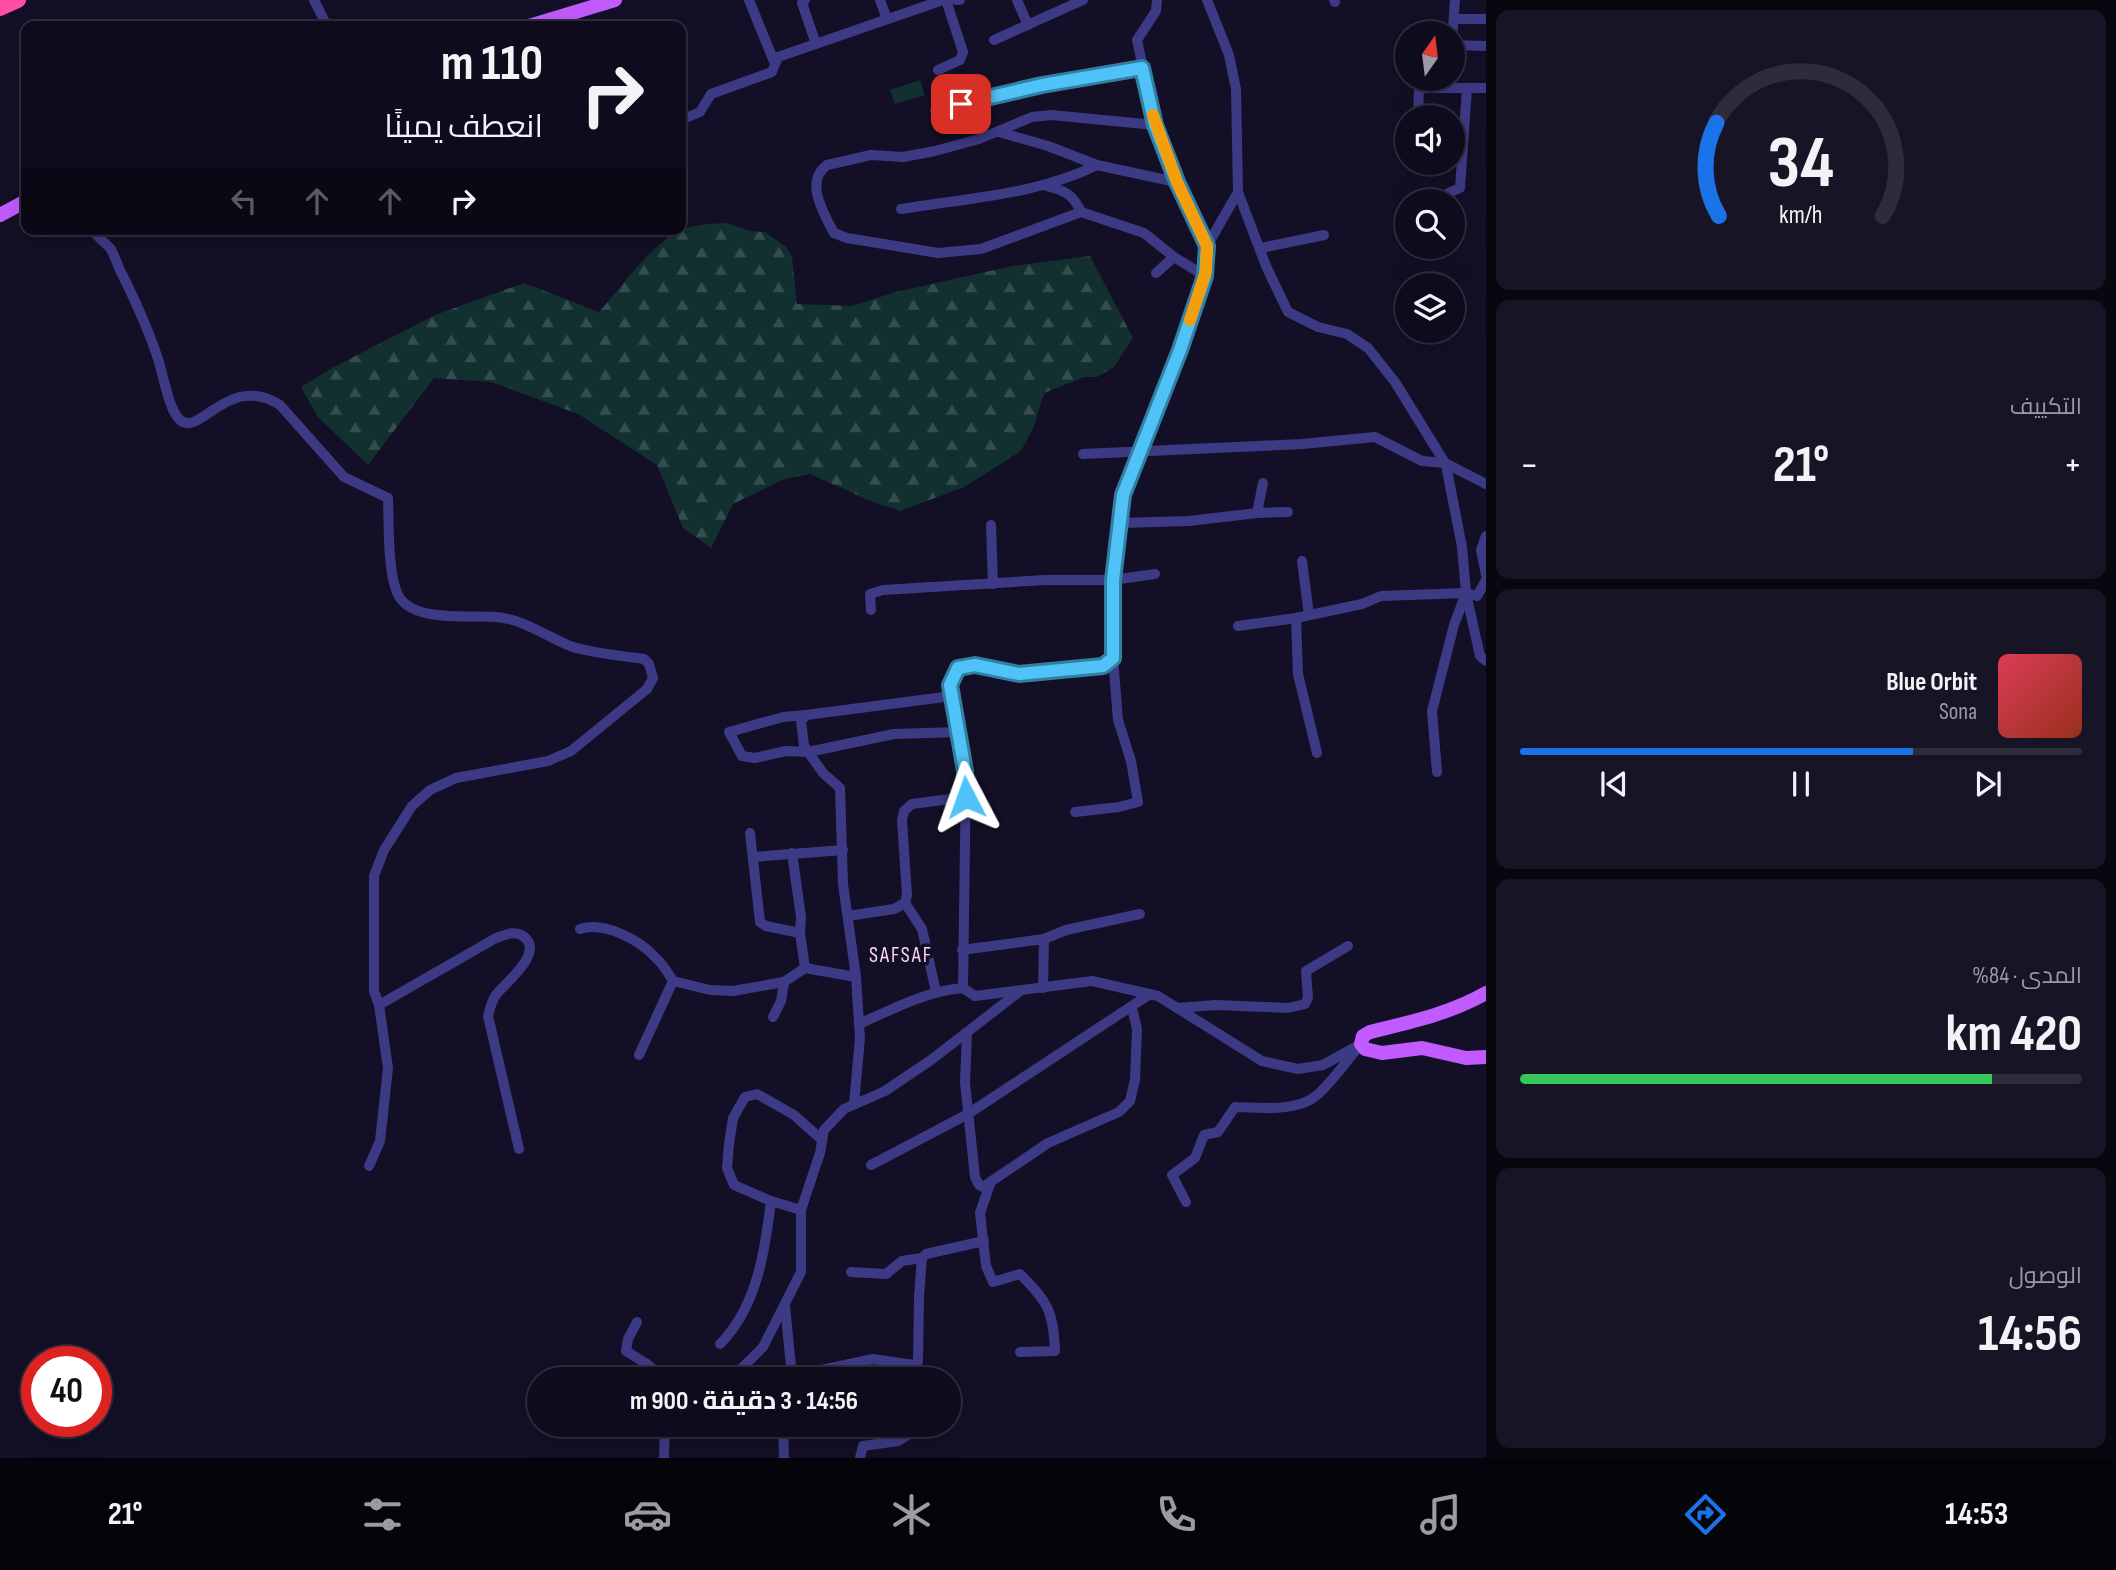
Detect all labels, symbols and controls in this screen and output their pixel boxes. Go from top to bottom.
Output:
north arrow [1395,21,1465,91]
map controls [1395,21,1465,343]
text: 110 m [441,35,543,94]
icon: right [567,49,658,140]
pin [931,74,991,134]
icon: arrive [942,85,980,123]
button: sound [1395,105,1465,175]
text: انعطف يمينًا [384,108,543,147]
text: 34 [1768,120,1834,208]
icon: left [225,182,263,220]
icon: ahead [298,182,336,220]
icon: ahead [371,182,409,220]
icon: right [444,182,482,220]
button: search [1395,189,1465,259]
text: km/h [1779,200,1823,231]
button: layers [1395,273,1465,343]
text: التكييف [2010,393,2082,421]
text: 21° [1773,434,1829,497]
text: − [1520,443,1539,488]
text: + [2063,443,2082,488]
text: Blue Orbit [1886,667,1977,698]
text: Sona [1939,698,1977,726]
position arrow [929,760,1003,834]
icon: previous [1595,765,1633,803]
icon: pause [1782,765,1820,803]
icon: next [1969,765,2007,803]
district label: SAFSAF [869,943,933,968]
text: المدى · 84% [1972,962,2082,990]
text: 420 km [1946,1003,2082,1066]
text: الوصول [2009,1262,2082,1290]
text: 14:56 [1978,1303,2082,1366]
speed limit sign: 40 [21,1346,112,1437]
text: 14:56 · 3 دقيقة · 900 m [630,1386,858,1417]
icon: filters [358,1490,407,1539]
icon: car [623,1490,672,1539]
icon: climate [887,1490,936,1539]
icon: phone [1152,1490,1201,1539]
icon: music [1416,1490,1465,1539]
icon: directions [1681,1490,1730,1539]
text: 21° [108,1495,143,1534]
text: 14:53 [1945,1495,2008,1534]

